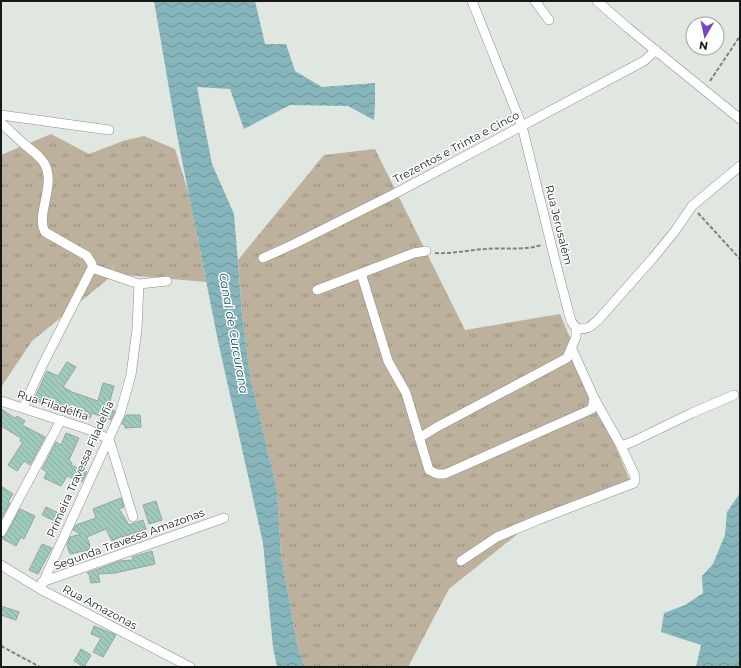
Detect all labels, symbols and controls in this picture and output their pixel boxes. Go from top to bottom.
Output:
north arrow [685,16,725,56]
text: N [698,38,709,53]
street label: Trezentos e Trinta e Cinco [391,108,522,186]
street label: Rua Jerusalém [542,184,576,266]
water label: Canal de Curcurana [216,271,252,395]
street label: Rua Filadélfia [16,387,90,423]
street label: Primeira Travessa Filadelfia [43,398,117,540]
street label: Segunda Travessa Amazonas [52,505,207,573]
street label: Rua Amazonas [60,581,140,633]

